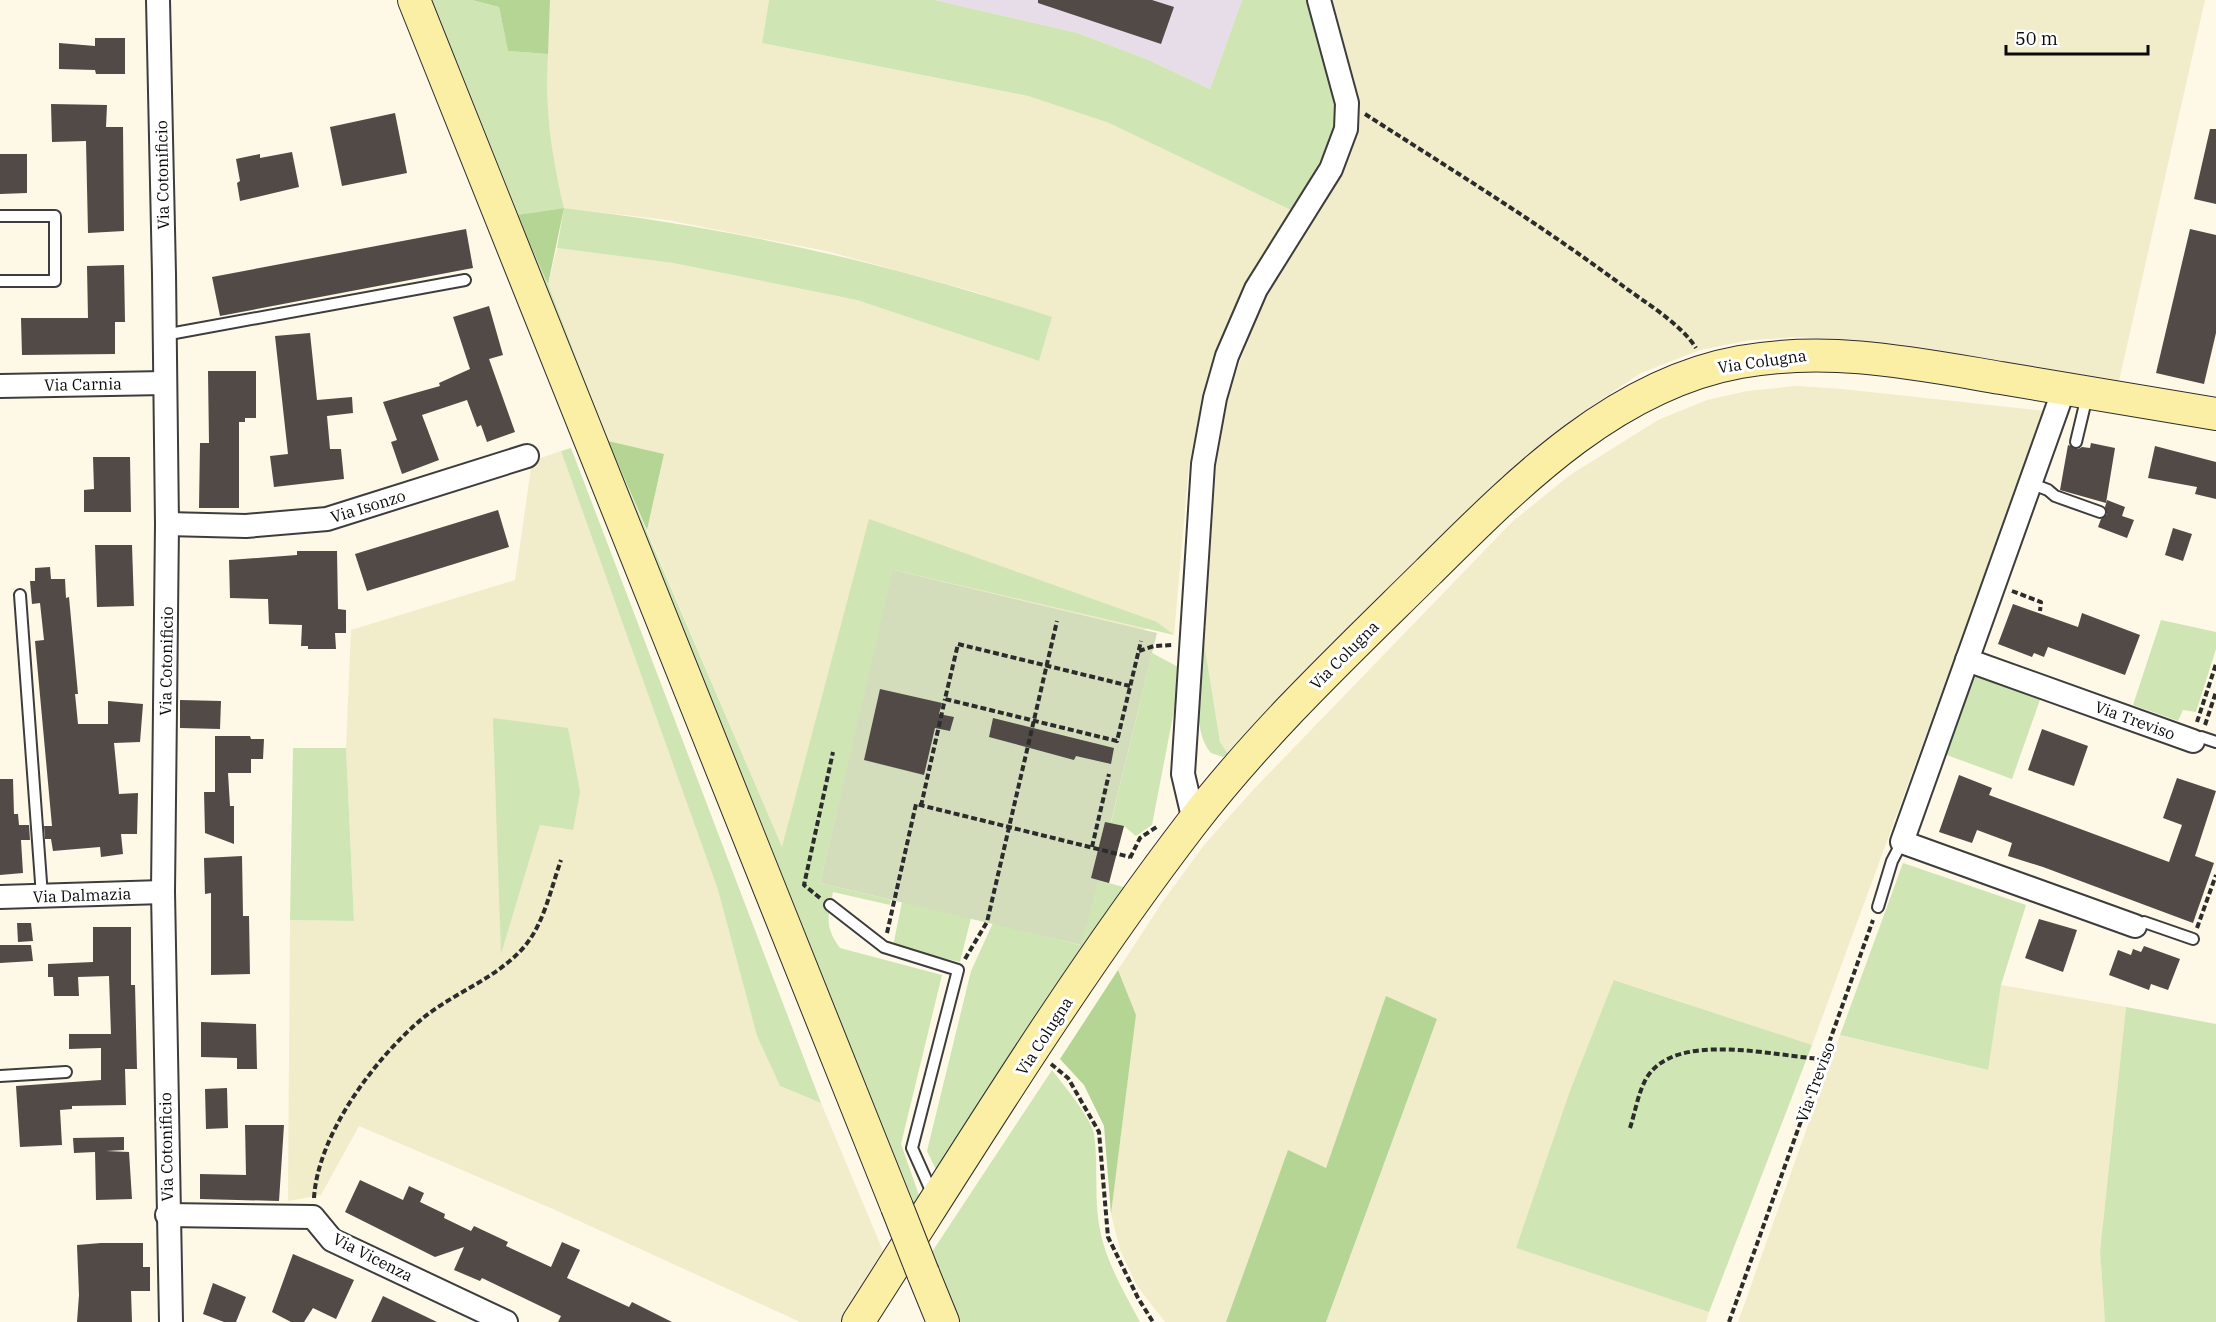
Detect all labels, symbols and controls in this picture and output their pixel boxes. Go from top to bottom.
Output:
scale bar [2006,18,2148,56]
text: 50 m [2015,27,2058,50]
street label: Via Cotonificio [151,120,173,230]
street label: Via Colugna [1716,345,1808,377]
street label: Via Carnia [44,373,122,395]
street label: Via Isonzo [328,485,408,527]
street label: Via Cotonificio [155,606,177,716]
street label: Via Colugna [1305,616,1383,694]
street label: Via Treviso [2092,696,2178,744]
street label: Via Dalmazia [32,883,132,907]
street label: Via Colugna [1011,993,1077,1079]
street label: Via Treviso [1791,1039,1839,1125]
street label: Via Cotonificio [155,1092,177,1202]
street label: Via Vicenza [330,1228,416,1286]

